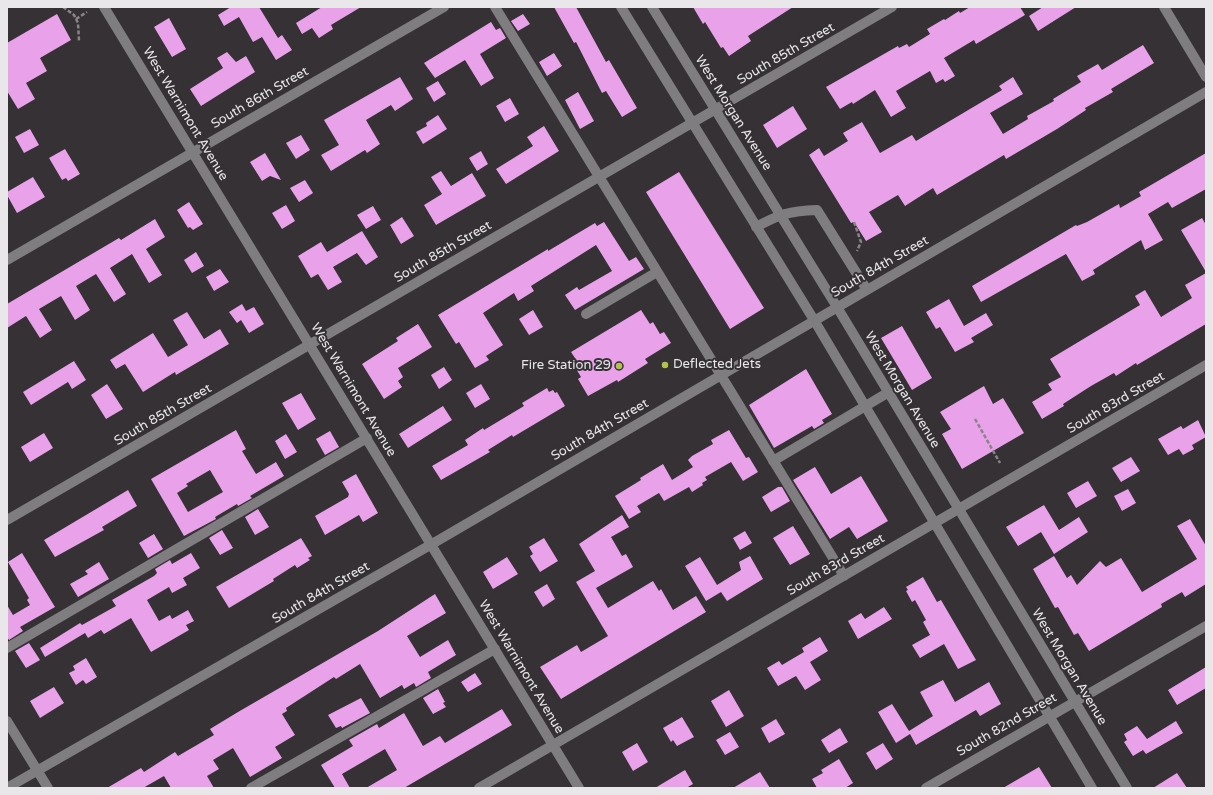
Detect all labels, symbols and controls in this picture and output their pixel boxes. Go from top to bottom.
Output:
street label: South 85th Street [735,20,837,88]
street label: West Warnimont Avenue [139,44,231,184]
street label: West Morgan Avenue [691,53,775,173]
street label: South 86th Street [209,64,311,132]
street label: South 85th Street [392,218,494,286]
street label: South 84th Street [829,233,931,301]
street label: West Warnimont Avenue [307,320,399,460]
street label: West Morgan Avenue [861,329,943,451]
place label: Deflected Jets [673,357,761,373]
place label: Fire Station 29 [521,358,611,374]
marker: Deflected Jets [660,360,670,370]
marker: Fire Station 29 [614,361,624,371]
street label: South 83rd Street [1064,369,1168,437]
street label: South 85th Street [112,381,214,449]
street label: South 84th Street [549,396,651,464]
street label: South 83rd Street [784,531,888,599]
street label: South 84th Street [270,559,372,627]
street label: West Warnimont Avenue [475,597,567,737]
street label: West Morgan Avenue [1028,606,1110,728]
street label: South 82nd Street [954,690,1060,760]

